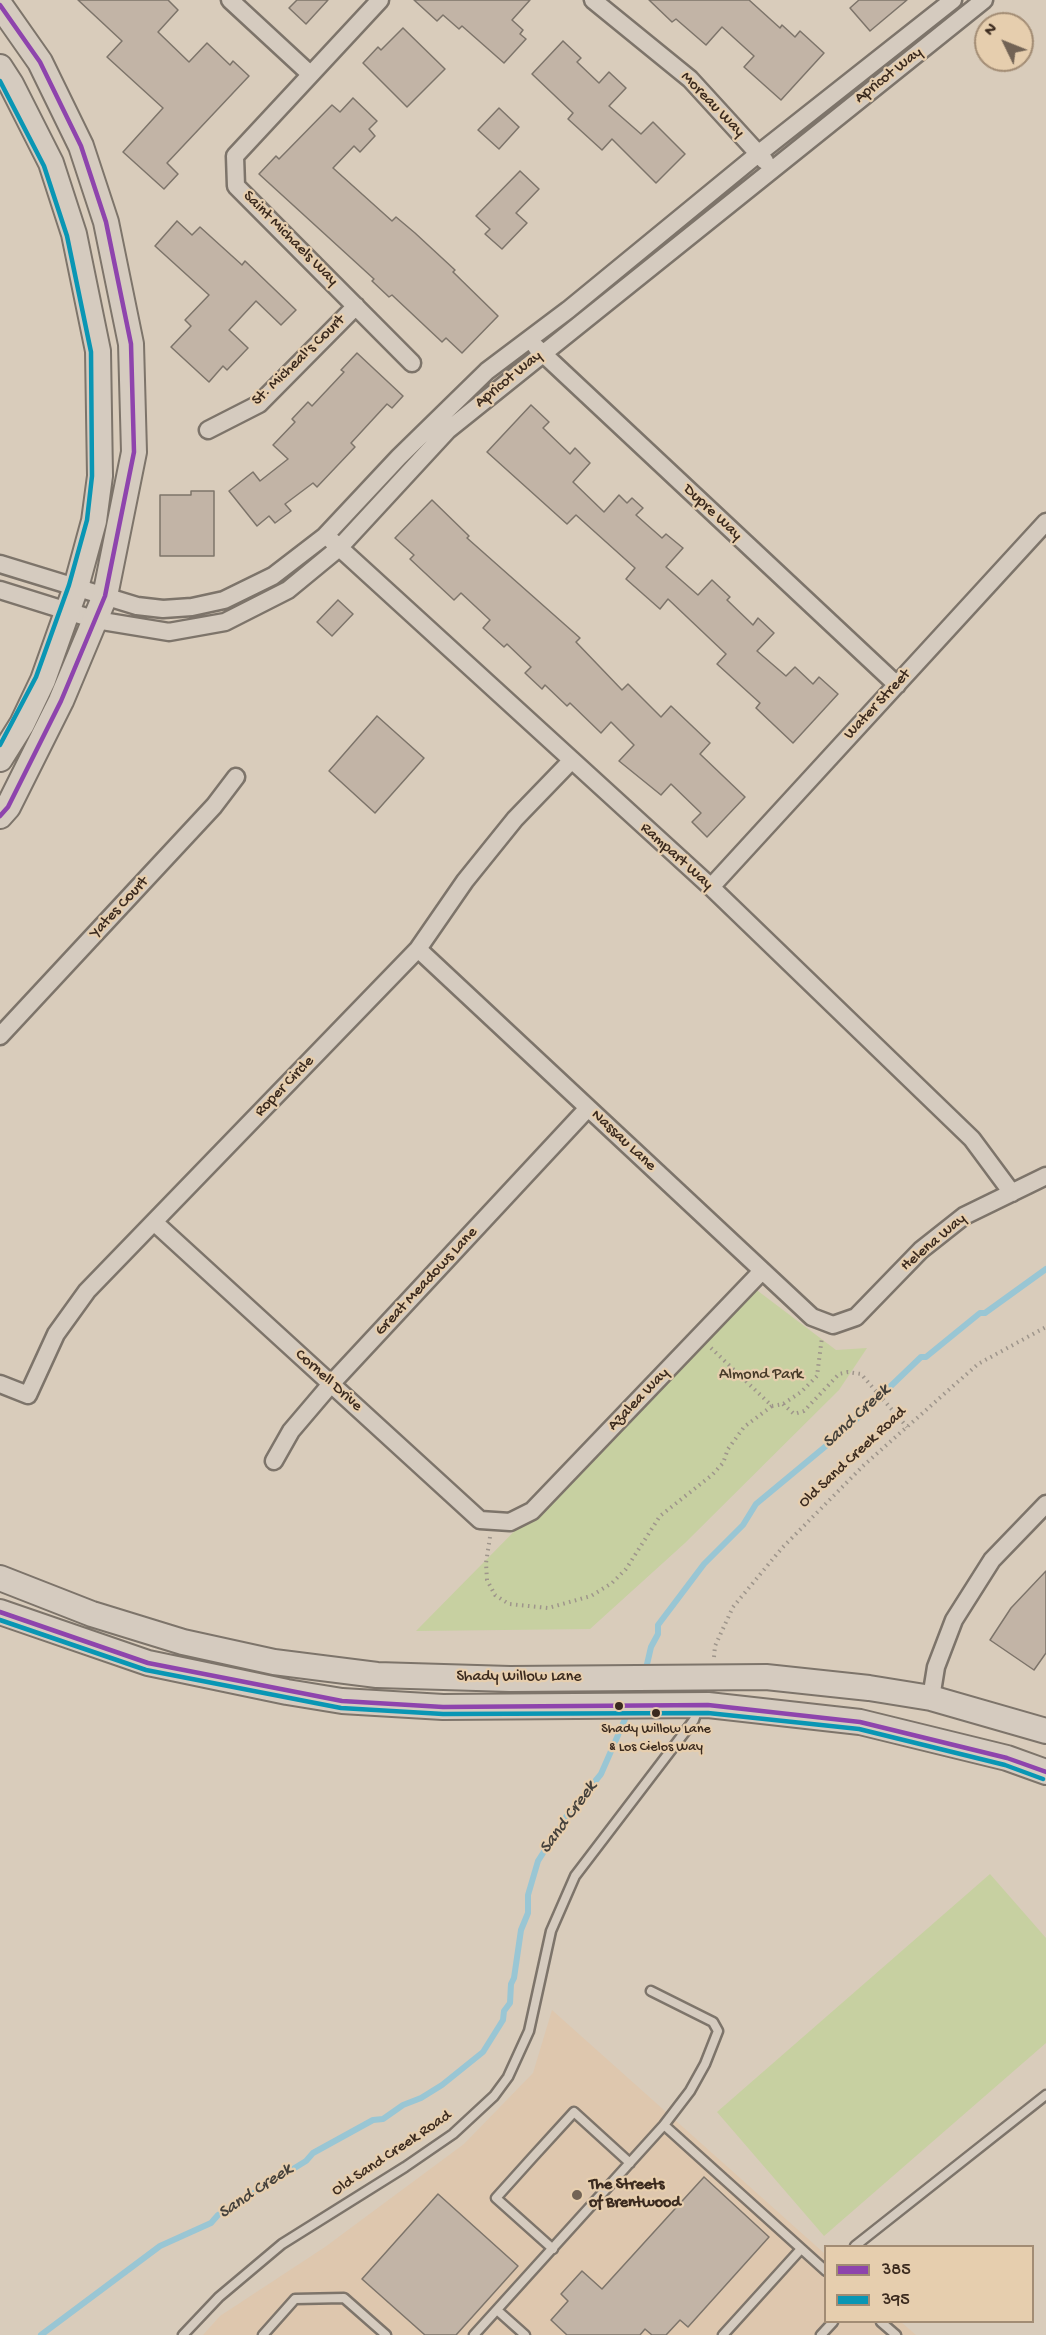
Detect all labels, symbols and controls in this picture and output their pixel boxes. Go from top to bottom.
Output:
north arrow [974,12,1034,72]
text: N [981,20,1002,41]
street label: Apricot Way [851,44,927,108]
street label: Moreau Way [676,68,748,142]
street label: Saint Michaels Way [238,187,342,291]
street label: St. Micheal's Court [248,312,350,410]
street label: Apricot Way [472,347,546,413]
street label: Dupre Way [678,481,746,545]
street label: Water Street [840,666,916,744]
street label: Rampart Way [635,819,717,895]
street label: Yates Court [87,873,153,943]
street label: Roper Circle [251,1053,319,1121]
street label: Nassau Lane [587,1106,659,1176]
street label: Helena Way [897,1210,971,1276]
street label: Great Meadows Lane [372,1224,482,1340]
street label: Cornell Drive [290,1346,366,1416]
street label: Azalea Way [604,1364,674,1436]
park label: Almond Park [719,1366,803,1386]
water label: Sand Creek [819,1380,895,1454]
street label: Old Sand Creek Road [795,1403,911,1513]
street label: Shady Willow Lane [456,1668,582,1688]
unlabelled marker [613,1700,625,1712]
marker: Shady Willow Lane & Los Cielos Way [650,1707,662,1719]
place label: Shady Willow Lane & Los Cielos Way [601,1722,711,1754]
water label: Sand Creek [535,1777,603,1859]
street label: Old Sand Creek Road [329,2107,455,2201]
water label: Sand Creek [215,2159,297,2225]
place label: The Streets of Brentwood [589,2176,681,2214]
marker: The Streets of Brentwood [570,2188,584,2202]
legend [824,2245,1034,2323]
text: 385 [882,2260,911,2281]
text: 395 [882,2290,910,2311]

